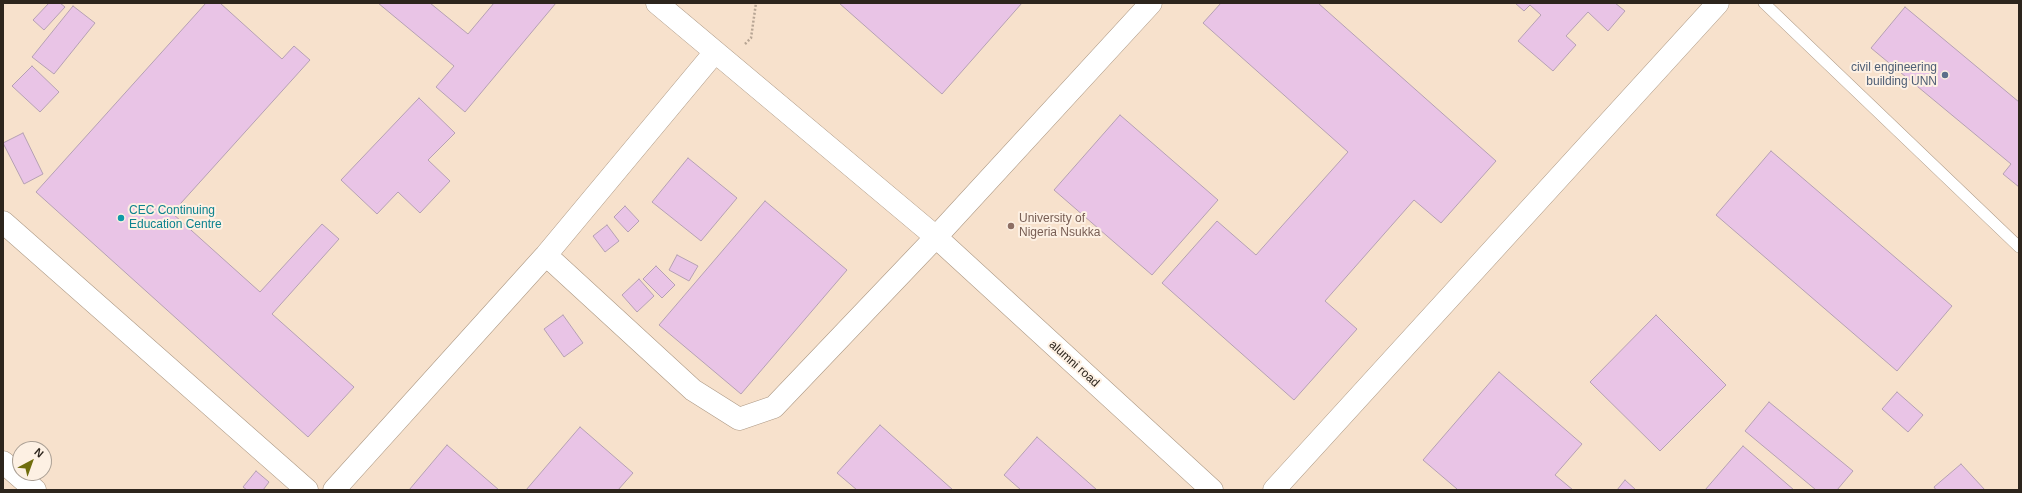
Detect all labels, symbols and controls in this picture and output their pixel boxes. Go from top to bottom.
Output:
place label: civil engineering building UNN [1851,61,1937,89]
marker: civil engineering building UNN [1940,70,1950,80]
place label: CEC Continuing Education Centre [129,204,222,232]
place label: University of Nigeria Nsukka [1019,212,1100,240]
marker: CEC Continuing Education Centre [116,213,126,223]
marker: University of Nigeria Nsukka [1006,221,1016,231]
street label: alumni road [1046,338,1102,390]
north arrow [12,441,52,481]
text: N [32,446,46,460]

